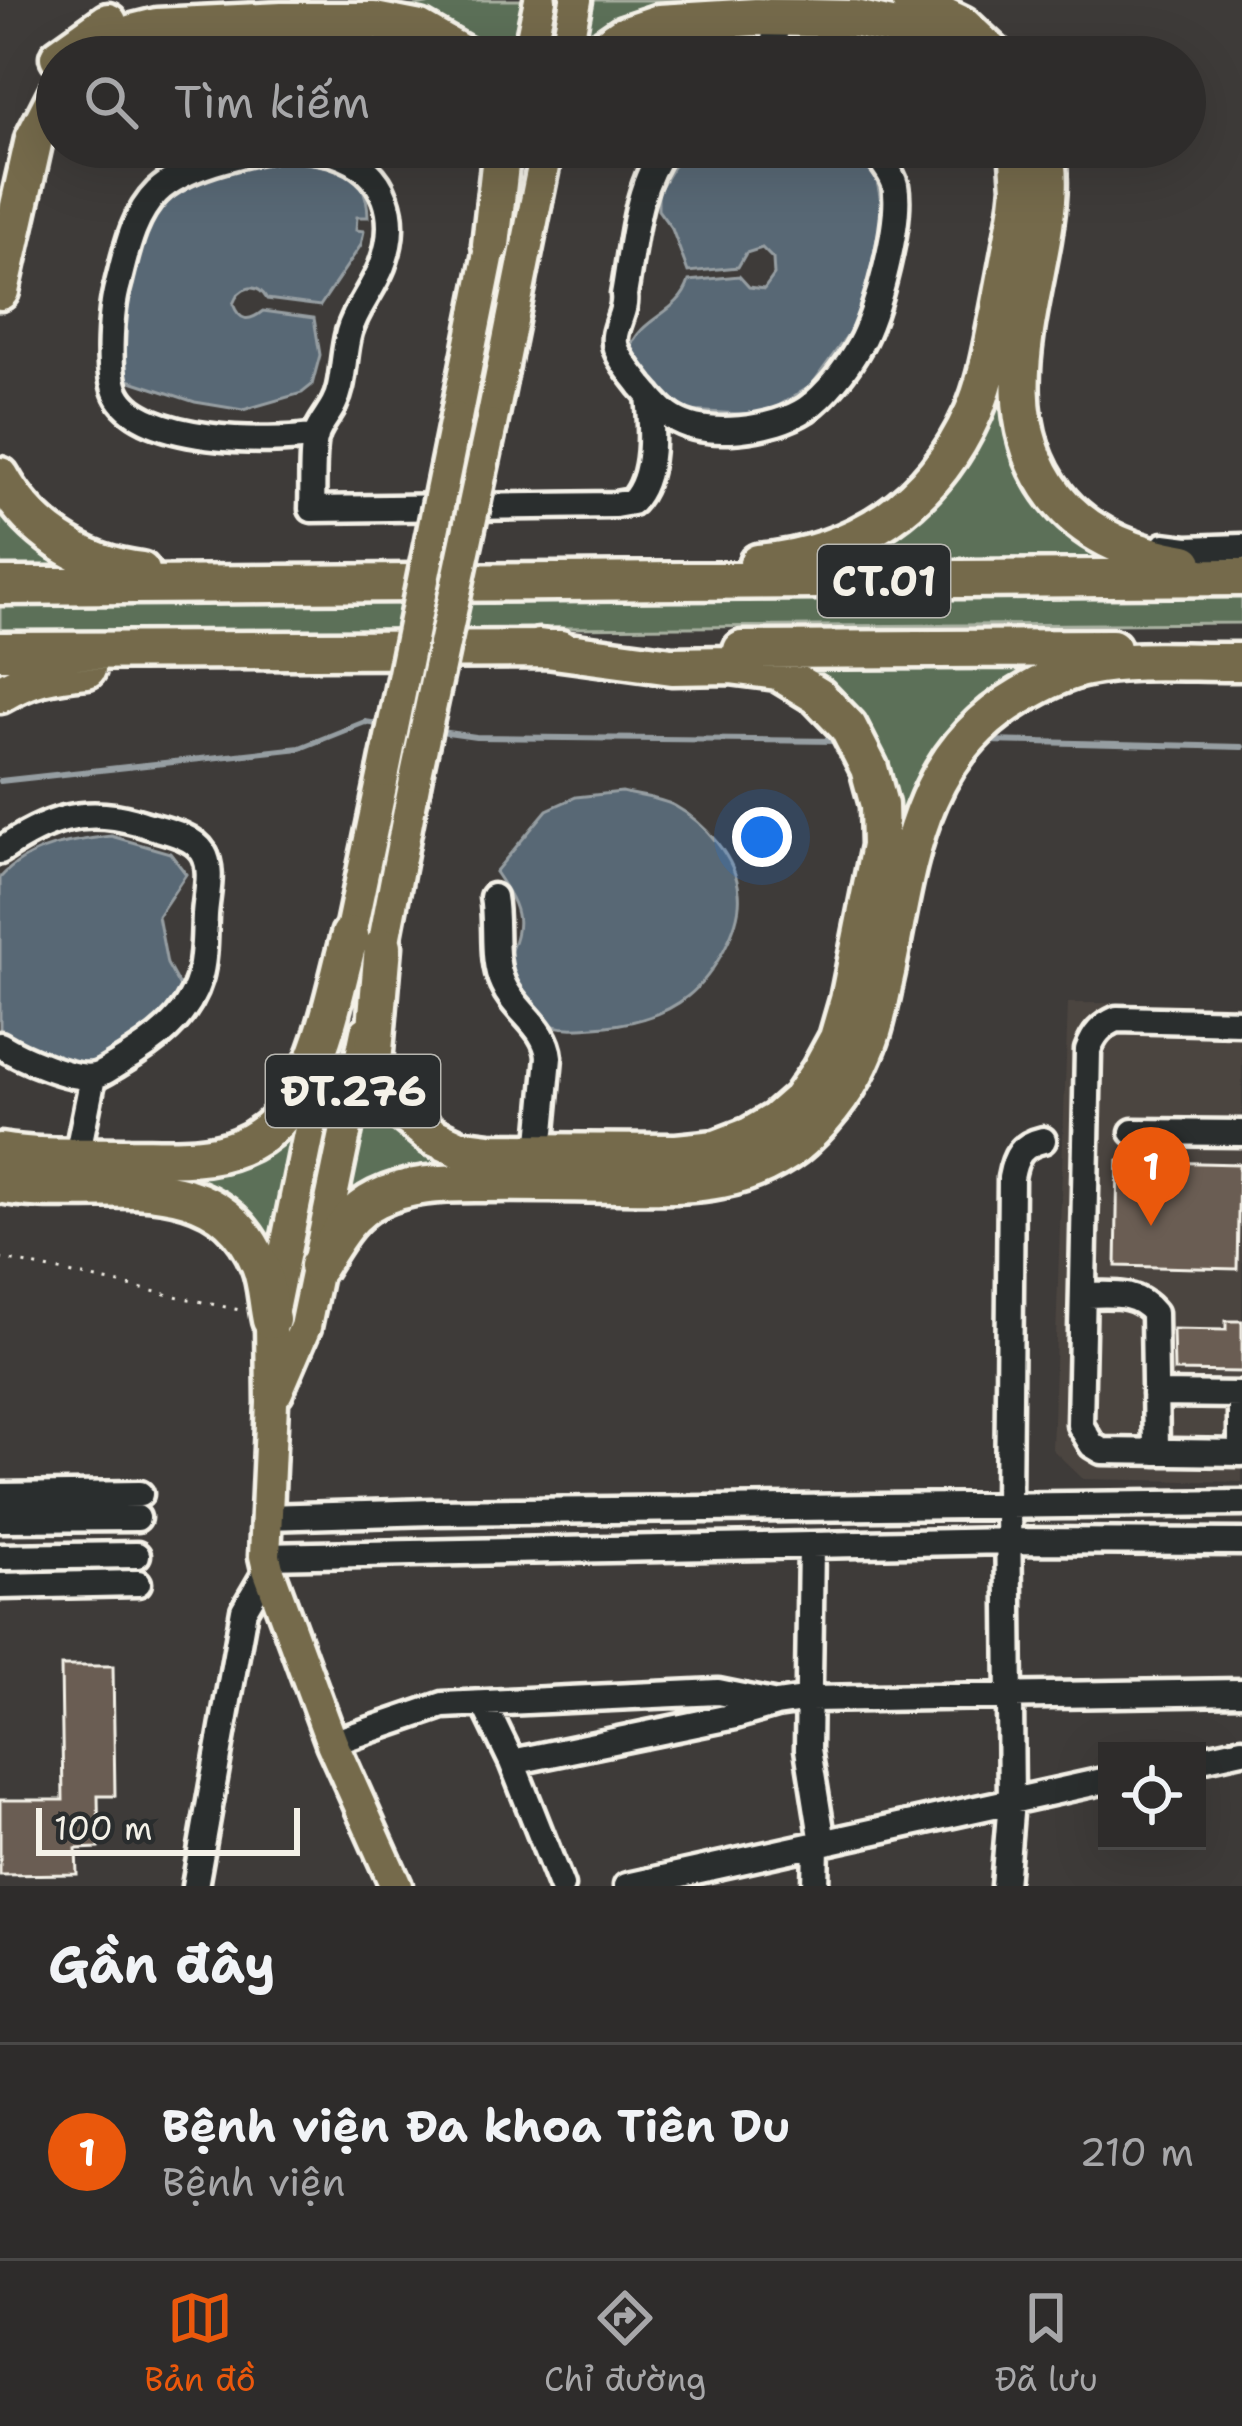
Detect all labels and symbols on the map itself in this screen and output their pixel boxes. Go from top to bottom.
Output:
road number: CT.01 [818,545,950,617]
your location [732,807,792,867]
road number: ĐT.276 [266,1055,440,1127]
pin: 1 [1112,1127,1190,1226]
scale bar [36,1802,300,1855]

